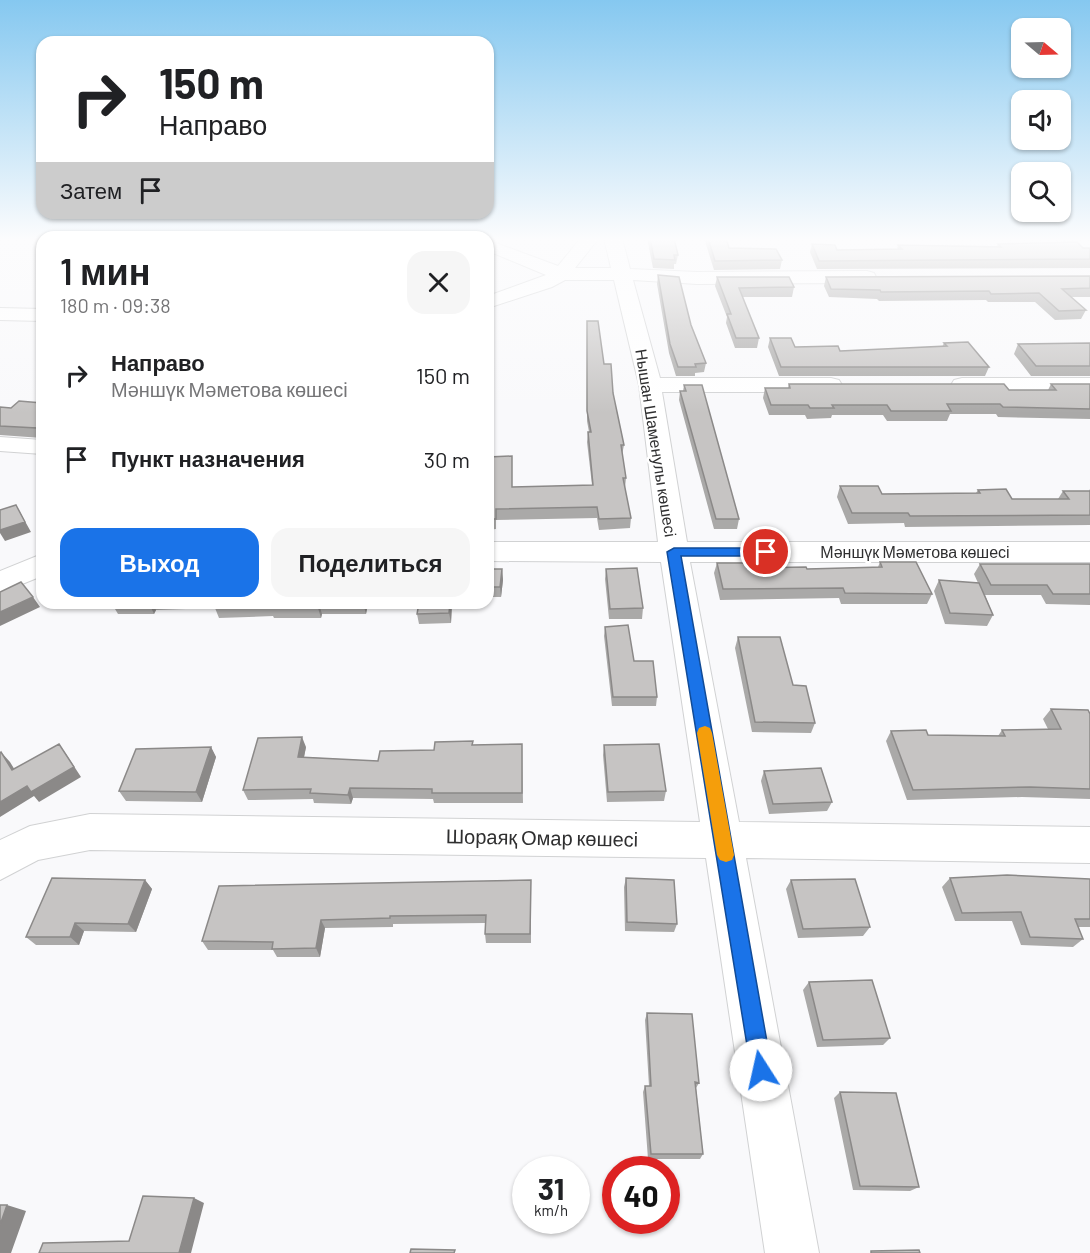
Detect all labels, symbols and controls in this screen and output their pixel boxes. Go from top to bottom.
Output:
north arrow [1011,18,1071,78]
map controls [1011,18,1071,222]
text: 150 m [159,57,264,107]
icon: right [60,60,138,138]
button: sound [1011,90,1071,150]
text: Направо [159,108,267,140]
button: search [1011,162,1071,222]
icon: arrive [134,174,167,207]
text: Затем [60,177,122,203]
text: 1 мин [60,249,150,292]
button: close [407,251,470,314]
text: 180 m · 09:38 [60,293,171,317]
street label: Нышан Шаменулы көшесі [632,348,681,538]
text: Направо [111,349,205,375]
icon: right [60,359,93,392]
text: 150 m [416,362,470,388]
text: Мәншүк Мәметова көшесі [111,377,348,401]
icon: arrive [60,443,93,476]
text: Пункт назначения [111,445,305,471]
text: 30 m [424,446,470,472]
pin [740,526,791,577]
button: Выход [60,528,259,597]
button: Поделиться [271,528,470,597]
icon: arrive [749,535,782,568]
street label: Мәншүк Мәметова көшесі [820,542,1010,561]
street label: Шораяқ Омар көшесі [446,823,638,851]
position arrow [729,1038,793,1102]
speed limit sign: 40 [602,1156,680,1234]
text: 31 [538,1170,564,1206]
text: km/h [534,1201,568,1219]

